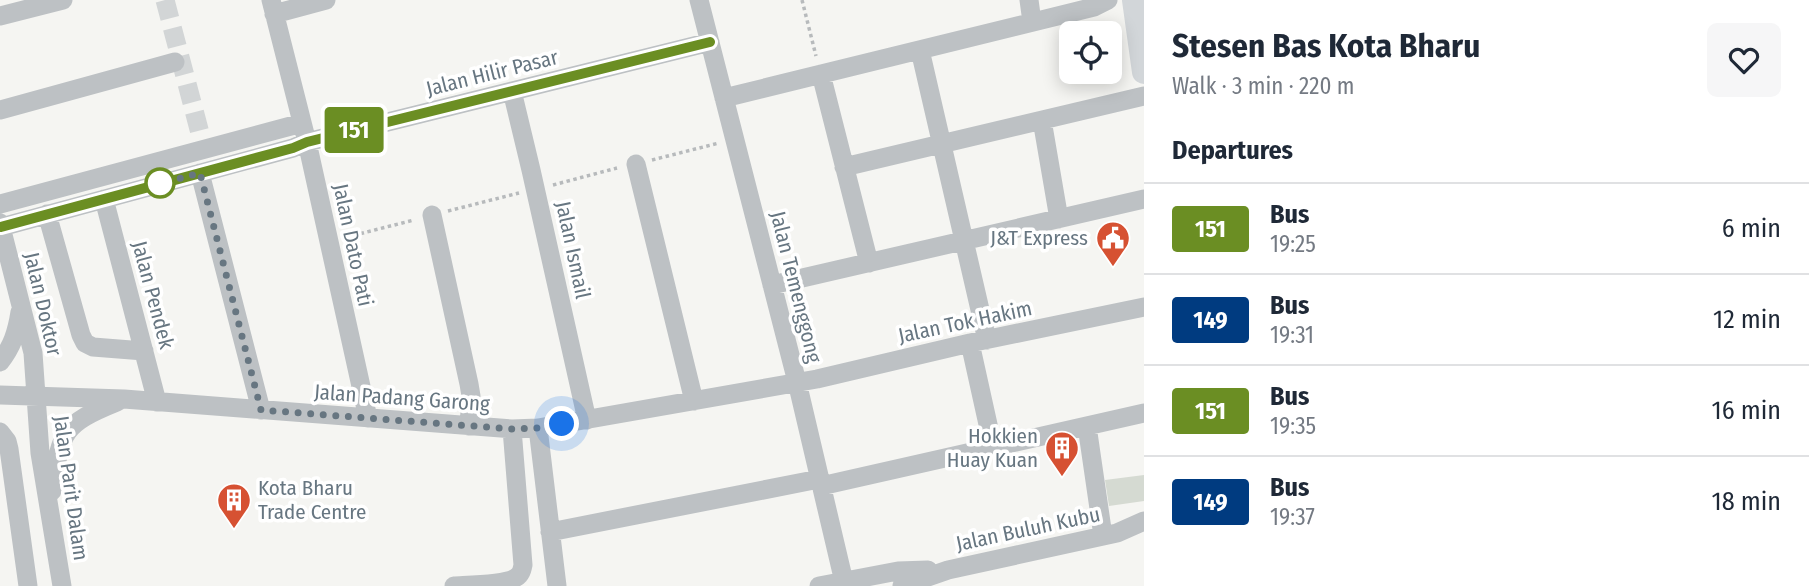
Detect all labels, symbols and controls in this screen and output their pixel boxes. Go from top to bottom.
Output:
map controls [1059,21,1122,84]
button: locate [1059,21,1122,84]
button: heart [1707,23,1781,97]
text: Stesen Bas Kota Bharu [1172,26,1480,66]
street label: Jalan Hilir Pasar [423,44,561,102]
text: Walk · 3 min · 220 m [1172,72,1354,100]
line badge: 151 [314,107,394,153]
text: 151 [339,116,369,144]
text: Departures [1172,135,1293,166]
unlabelled marker [145,168,175,198]
street label: Jalan Dato Pati [327,181,379,309]
street label: Jalan Ismail [550,199,596,302]
text: Bus [1270,199,1309,230]
street label: Jalan Temenggong [765,208,827,366]
text: 6 min [1722,213,1781,244]
text: 151 [1195,215,1226,243]
public building icon: J&T Express [1094,219,1132,268]
place label: J&T Express [990,225,1088,251]
text: 19:25 [1270,230,1316,258]
street label: Jalan Pendek [126,238,180,352]
street label: Jalan Doktor [18,250,68,359]
text: Bus [1270,290,1309,321]
street label: Jalan Tok Hakim [896,295,1034,349]
text: 12 min [1713,304,1781,335]
text: 149 [1193,306,1228,334]
text: 19:31 [1270,321,1314,349]
street label: Jalan Padang Garong [313,379,491,417]
text: Bus [1270,381,1309,412]
text: 16 min [1712,395,1781,426]
text: 151 [1195,397,1226,425]
your location [544,406,579,441]
text: 19:35 [1270,412,1316,440]
street label: Jalan Parit Dalam [48,414,94,562]
place label: Hokkien Huay Kuan [947,423,1038,473]
building icon: Hokkien Huay Kuan [1043,429,1081,478]
text: Bus [1270,472,1309,503]
place label: Kota Bharu Trade Centre [258,475,366,525]
building icon: Kota Bharu Trade Centre [215,481,253,530]
text: 18 min [1712,486,1781,517]
text: 149 [1193,488,1228,516]
street label: Jalan Buluh Kubu [954,501,1102,557]
text: 19:37 [1270,503,1315,531]

